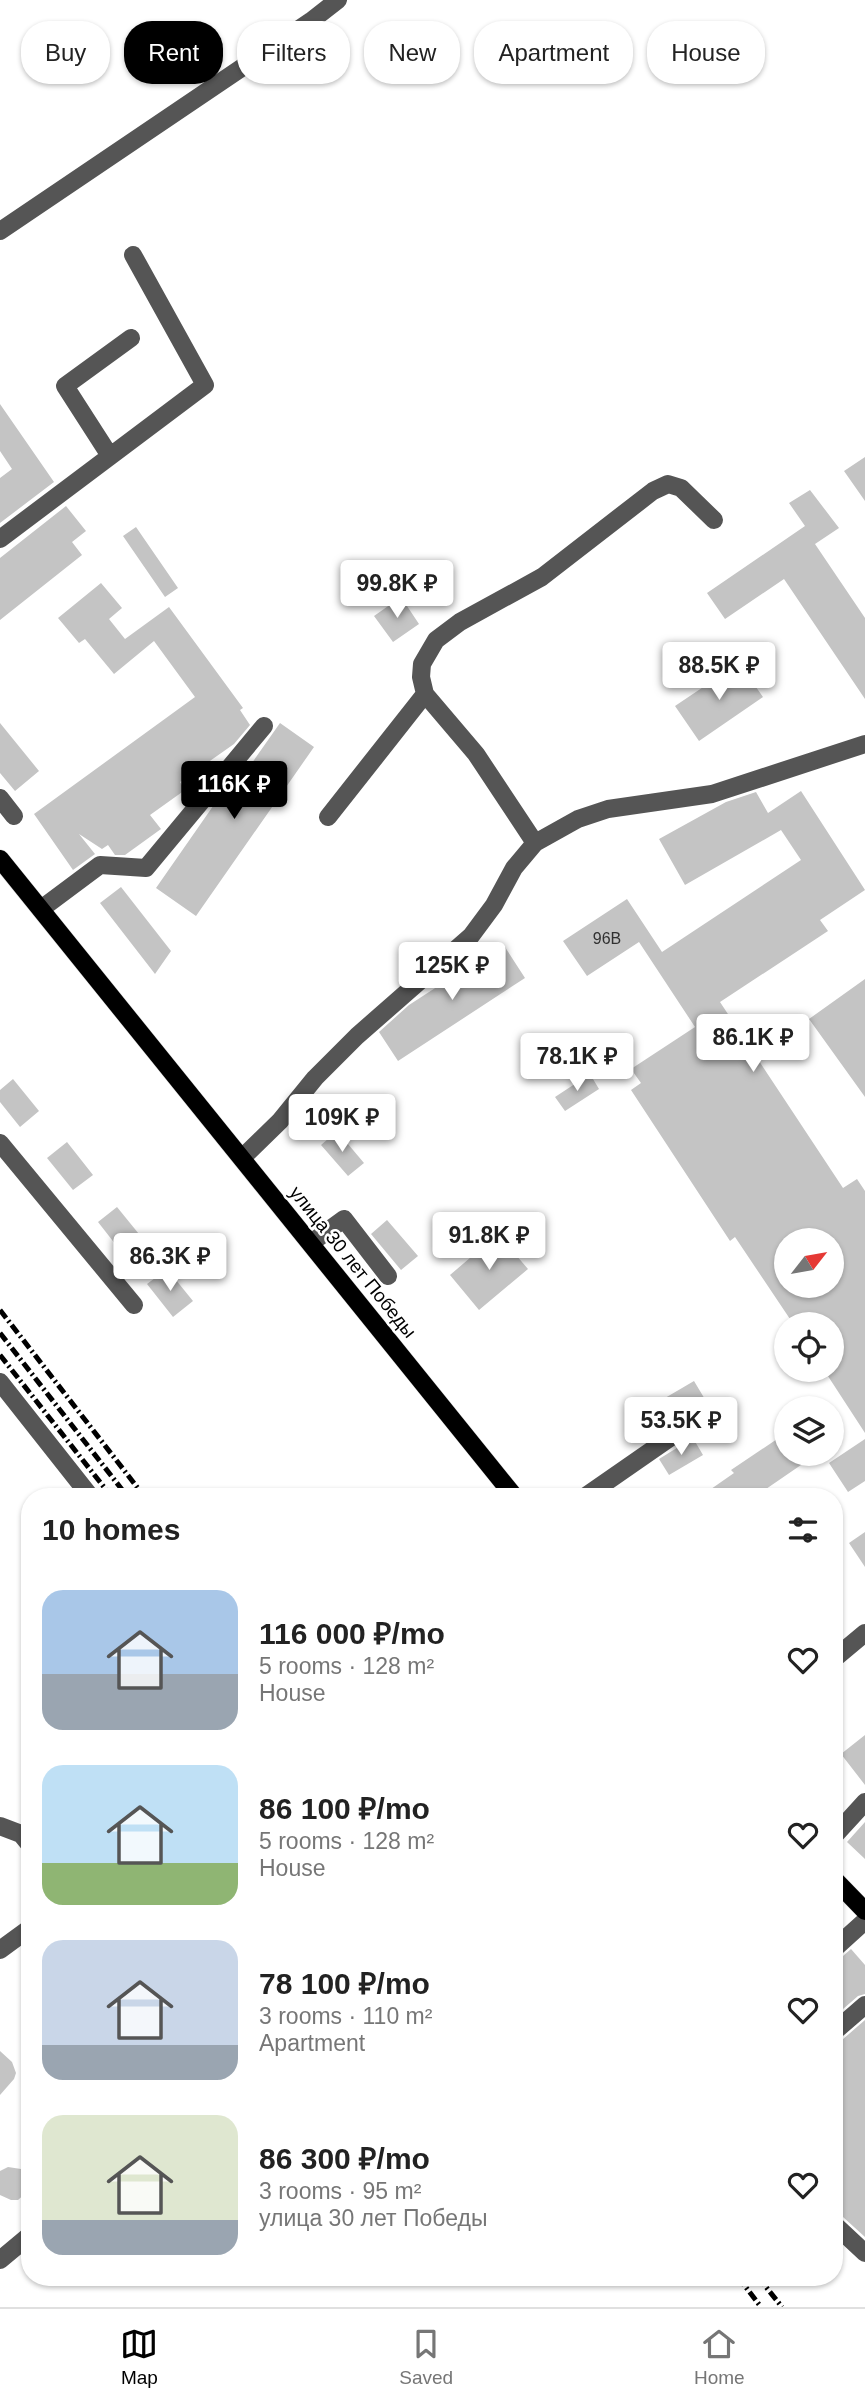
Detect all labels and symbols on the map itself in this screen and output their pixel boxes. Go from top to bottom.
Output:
pin: 99.8K ₽ [332,560,462,620]
pin: 88.5K ₽ [654,642,784,702]
pin: 116K ₽ [177,762,291,821]
house number: 96В [593,930,621,947]
pin: 125K ₽ [395,942,509,1002]
pin: 86.1K ₽ [688,1014,818,1074]
pin: 78.1K ₽ [512,1034,642,1093]
pin: 109K ₽ [285,1094,399,1154]
street label: улица 30 лет Победы [285,1182,421,1342]
pin: 91.8K ₽ [424,1212,554,1272]
north arrow [774,1228,844,1298]
pin: 86.3K ₽ [105,1234,235,1293]
pin: 53.5K ₽ [616,1398,746,1457]

